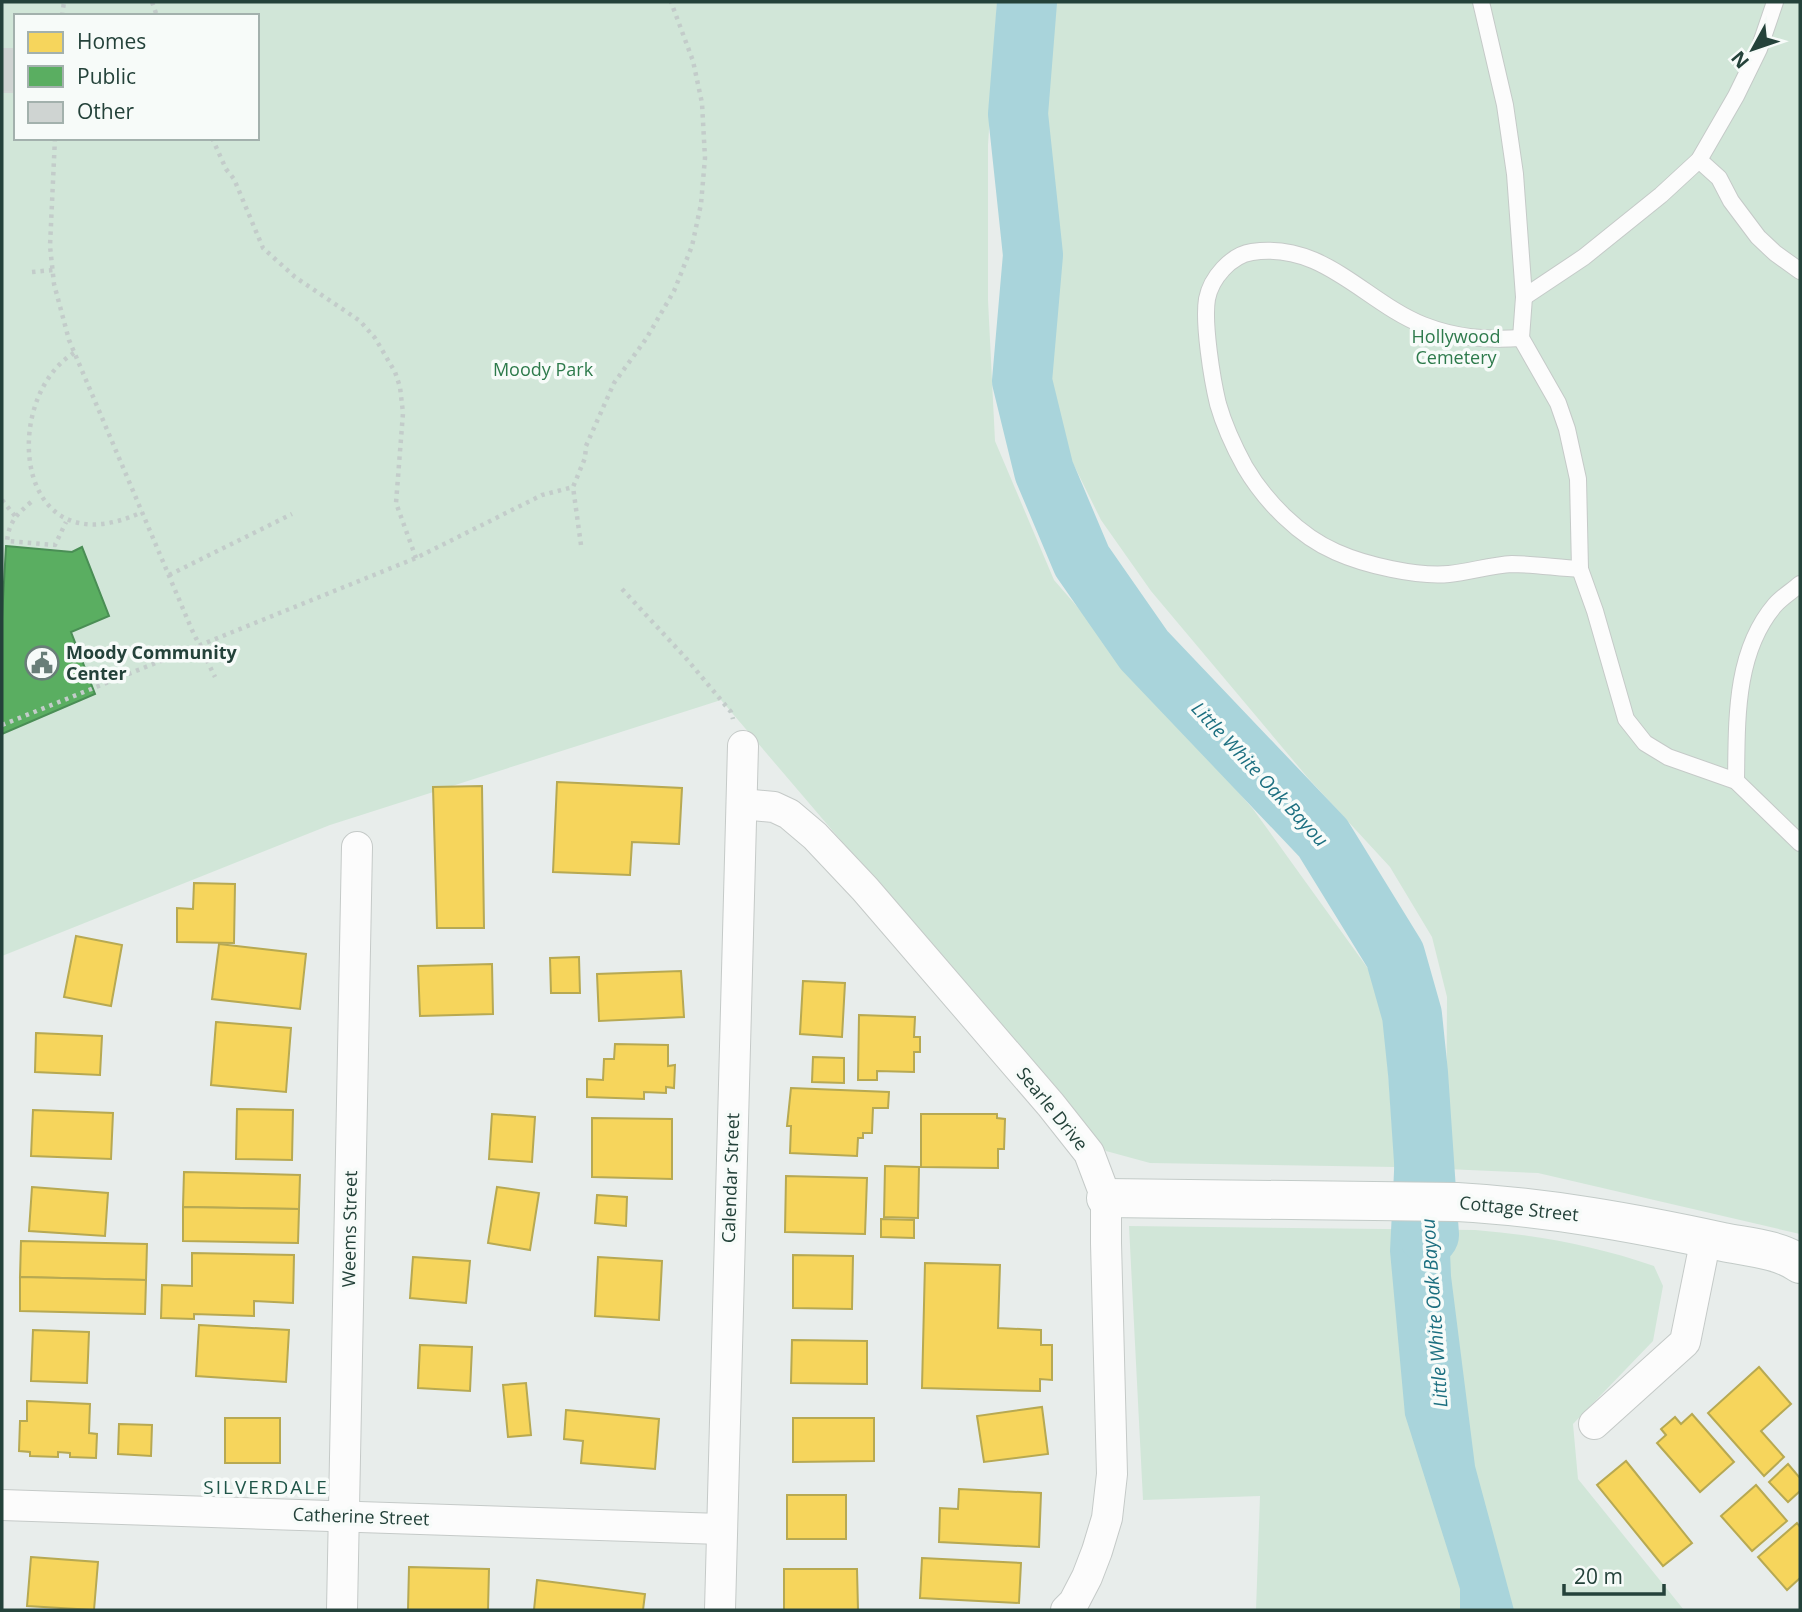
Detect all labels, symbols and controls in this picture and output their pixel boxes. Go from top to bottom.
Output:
legend [14,14,259,140]
north arrow [1718,14,1788,84]
text: Homes [77,27,146,55]
text: N [1725,46,1755,74]
text: Public [77,62,136,90]
text: Other [77,97,134,125]
park label: Hollywood Cemetery [1412,324,1500,369]
park label: Moody Park [493,357,594,381]
place label: Moody Community Center [66,640,237,685]
public building icon: Moody Community Center [23,644,61,682]
water label: Little White Oak Bayou [1186,696,1334,852]
street label: Searle Drive [1012,1062,1094,1155]
street label: Calendar Street [716,1112,744,1244]
street label: Weems Street [336,1170,362,1288]
street label: Cottage Street [1458,1190,1580,1226]
water label: Little White Oak Bayou [1414,1218,1454,1408]
district label: SILVERDALE [203,1474,329,1500]
street label: Catherine Street [292,1502,430,1530]
scale bar [1564,1552,1664,1596]
text: 20 m [1574,1562,1623,1590]

